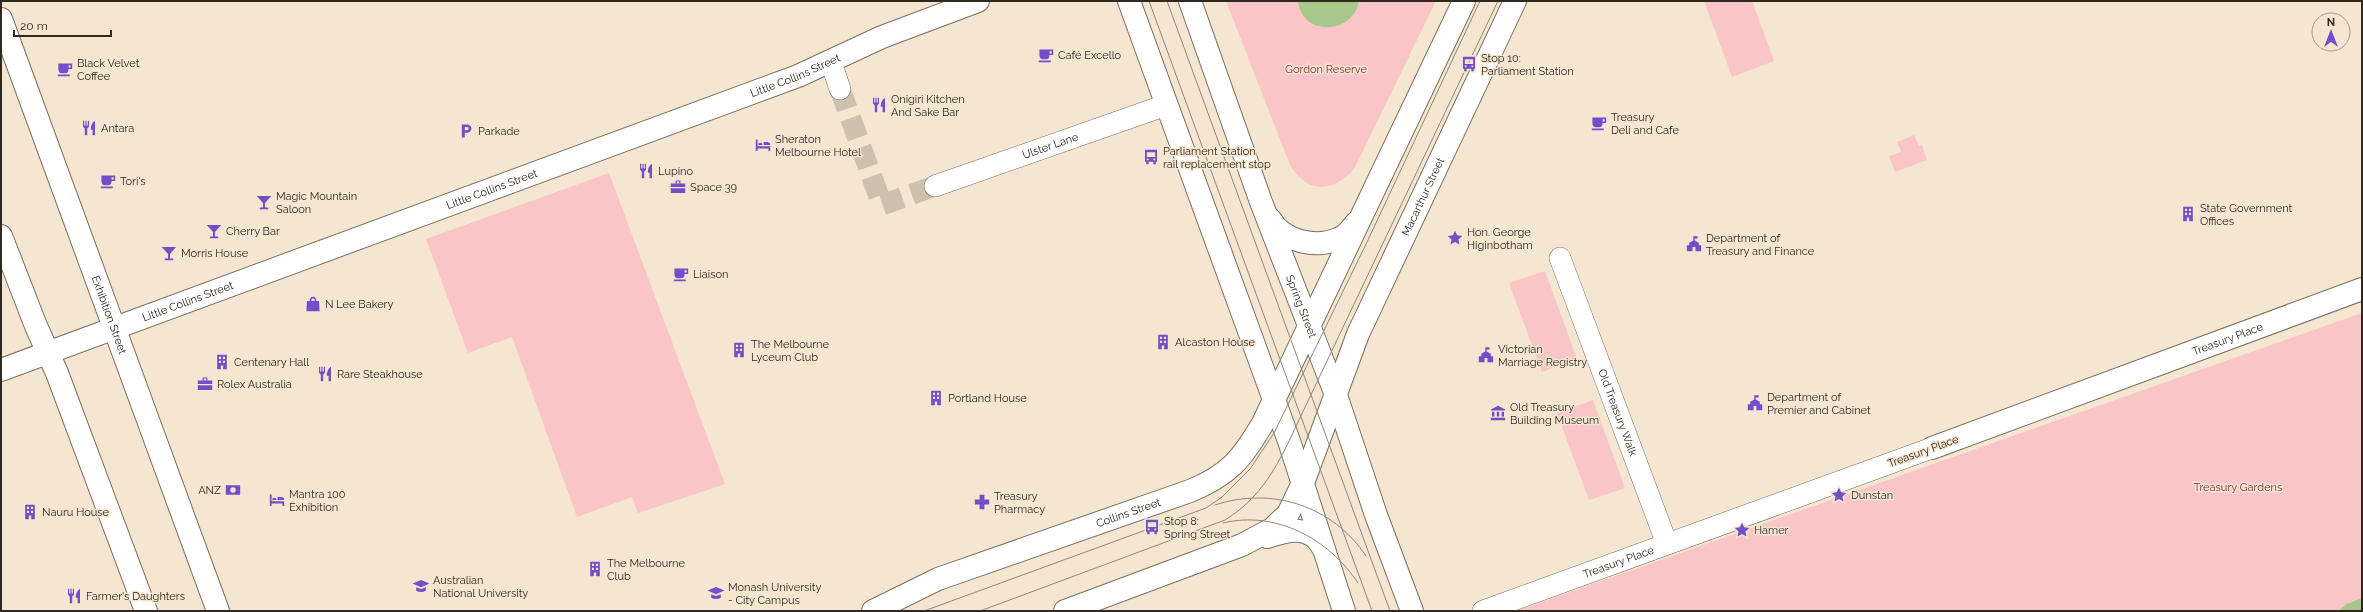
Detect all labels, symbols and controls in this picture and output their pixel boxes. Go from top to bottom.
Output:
scale bar [14,12,111,38]
north arrow [2311,12,2351,52]
text: N [2327,16,2335,29]
text: 20 m [20,19,48,33]
cafe icon: Café Excello [1037,46,1055,64]
place label: Café Excello [1058,49,1122,62]
street label: Little Collins Street [749,51,843,100]
place label: Stop 10: Parliament Station [1481,52,1574,78]
bus stop icon: Stop 10: Parliament Station [1460,55,1478,73]
place label: Black Velvet Coffee [77,57,140,83]
cafe icon: Black Velvet Coffee [56,60,74,78]
park label: Gordon Reserve [1285,63,1368,76]
place label: Onigiri Kitchen And Sake Bar [891,93,965,119]
restaurant icon: Onigiri Kitchen And Sake Bar [870,96,888,114]
place label: Treasury Deli and Cafe [1611,111,1680,137]
cafe icon: Treasury Deli and Cafe [1590,114,1608,132]
restaurant icon: Antara [80,119,98,137]
place label: Antara [101,122,134,135]
parking icon: Parkade [457,122,475,140]
place label: Parkade [478,125,520,138]
street label: Ulster Lane [1021,130,1080,162]
place label: Sheraton Melbourne Hotel [775,133,861,159]
hotel icon: Sheraton Melbourne Hotel [754,136,772,154]
place label: Parliament Station rail replacement stop [1163,145,1271,171]
bus stop icon: Parliament Station rail replacement stop [1142,148,1160,166]
street label: Macarthur Street [1399,155,1447,238]
restaurant icon: Lupino [637,162,655,180]
place label: Lupino [658,165,694,178]
street label: Little Collins Street [445,167,539,212]
cafe icon: Tori's [99,172,117,190]
place label: Tori's [120,175,146,188]
office icon: Space 39 [669,178,687,196]
place label: Space 39 [690,181,737,194]
place label: Magic Mountain Saloon [276,190,357,216]
bar icon: Magic Mountain Saloon [255,193,273,211]
place label: State Government Offices [2200,202,2293,228]
building icon: State Government Offices [2179,205,2197,223]
bar icon: Cherry Bar [205,222,223,240]
place label: Cherry Bar [226,225,280,238]
place label: Hon. George Higinbotham [1467,226,1533,252]
place icon: Hon. George Higinbotham [1446,229,1464,247]
place label: Department of Treasury and Finance [1706,232,1815,258]
public building icon: Department of Treasury and Finance [1685,235,1703,253]
bar icon: Morris House [160,244,178,262]
place label: Morris House [181,247,249,260]
cafe icon: Liaison [672,265,690,283]
place label: Liaison [693,268,728,281]
street label: Spring Street [1283,273,1319,340]
street label: Exhibition Street [89,274,129,356]
street label: Little Collins Street [141,279,235,324]
shop icon: N Lee Bakery [304,295,322,313]
place label: N Lee Bakery [325,298,393,311]
street label: Treasury Place [2190,320,2265,358]
building icon: Alcaston House [1154,333,1172,351]
place label: Alcaston House [1175,336,1256,349]
place label: The Melbourne Lyceum Club [751,338,830,364]
building icon: The Melbourne Lyceum Club [730,341,748,359]
place label: Victorian Marriage Registry [1498,343,1587,369]
public building icon: Victorian Marriage Registry [1477,346,1495,364]
building icon: Centenary Hall [213,353,231,371]
place label: Centenary Hall [234,356,309,369]
restaurant icon: Rare Steakhouse [316,365,334,383]
street label: Old Treasury Walk [1595,367,1640,458]
place label: Rare Steakhouse [337,368,423,381]
office icon: Rolex Australia [196,375,214,393]
place label: Rolex Australia [217,378,292,391]
building icon: Portland House [927,389,945,407]
place label: Department of Premier and Cabinet [1767,391,1871,417]
place label: Portland House [948,392,1027,405]
public building icon: Department of Premier and Cabinet [1746,394,1764,412]
place label: Old Treasury Building Museum [1510,401,1599,427]
museum icon: Old Treasury Building Museum [1489,404,1507,422]
street label: Treasury Place [1886,432,1961,470]
bank icon: ANZ [224,481,242,499]
park label: Treasury Gardens [2194,481,2282,494]
place label: ANZ [198,484,221,497]
place icon: Dunstan [1830,486,1848,504]
place label: Mantra 100 Exhibition [289,488,346,514]
place label: Dunstan [1851,489,1893,502]
place label: Treasury Pharmacy [994,490,1045,516]
hotel icon: Mantra 100 Exhibition [268,491,286,509]
pharmacy icon: Treasury Pharmacy [973,493,991,511]
street label: Collins Street [1094,496,1163,530]
building icon: Nauru House [21,503,39,521]
place label: Nauru House [42,506,110,519]
place label: Stop 8: Spring Street [1164,515,1231,541]
bus stop icon: Stop 8: Spring Street [1143,518,1161,536]
place icon: Hamer [1733,521,1751,539]
place label: Hamer [1754,524,1789,537]
street label: Treasury Place [1581,543,1656,581]
place label: The Melbourne Club [607,557,686,583]
building icon: The Melbourne Club [586,560,604,578]
place label: Australian National University [433,574,528,600]
school or university icon: Australian National University [412,577,430,595]
place label: Monash University - City Campus [728,581,821,607]
school or university icon: Monash University - City Campus [707,584,725,602]
restaurant icon: Farmer's Daughters [65,587,83,605]
place label: Farmer's Daughters [86,590,185,603]

